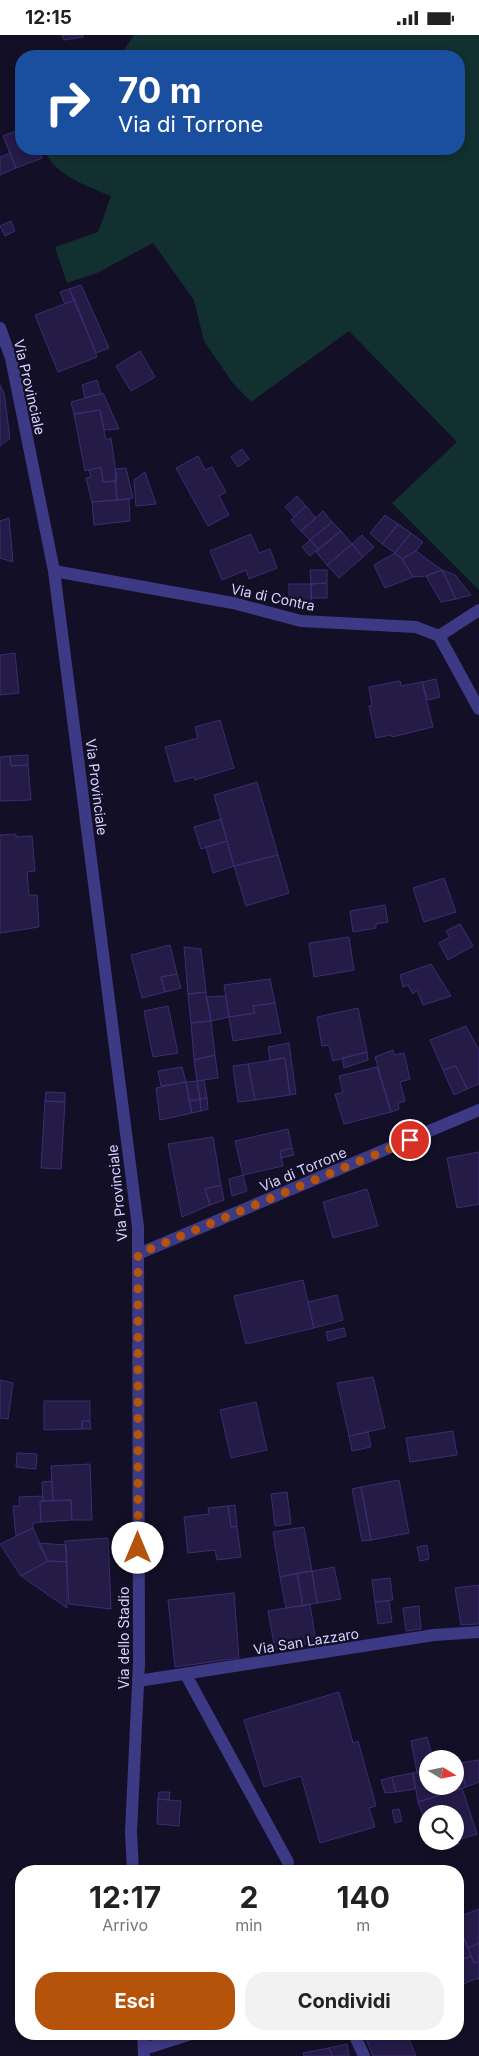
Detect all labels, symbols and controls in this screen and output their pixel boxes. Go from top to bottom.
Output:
text: 12:15 [25,6,72,29]
text: 70 m [118,69,202,111]
icon: right [35,70,100,135]
text: Via di Torrone [118,111,263,137]
street label: Via Provinciale [11,338,49,436]
street label: Via di Contra [229,580,317,614]
street label: Via Provinciale [83,738,111,836]
pin [389,1119,431,1161]
icon: arrive [396,1126,424,1154]
street label: Via di Torrone [257,1143,349,1195]
street label: Via Provinciale [103,1144,131,1242]
position arrow [111,1521,163,1573]
street label: Via dello Stadio [115,1587,132,1689]
street label: Via San Lazzaro [252,1624,360,1658]
north arrow [419,1750,464,1795]
map controls [419,1750,464,1850]
button: search [419,1805,464,1850]
text: 12:17 [89,1879,161,1915]
text: 2 [239,1879,258,1915]
text: 140 [337,1879,390,1915]
text: Arrivo [102,1915,148,1935]
text: min [235,1915,263,1935]
text: m [356,1915,370,1935]
button: Esci [35,1972,235,2030]
button: Condividi [245,1972,444,2030]

